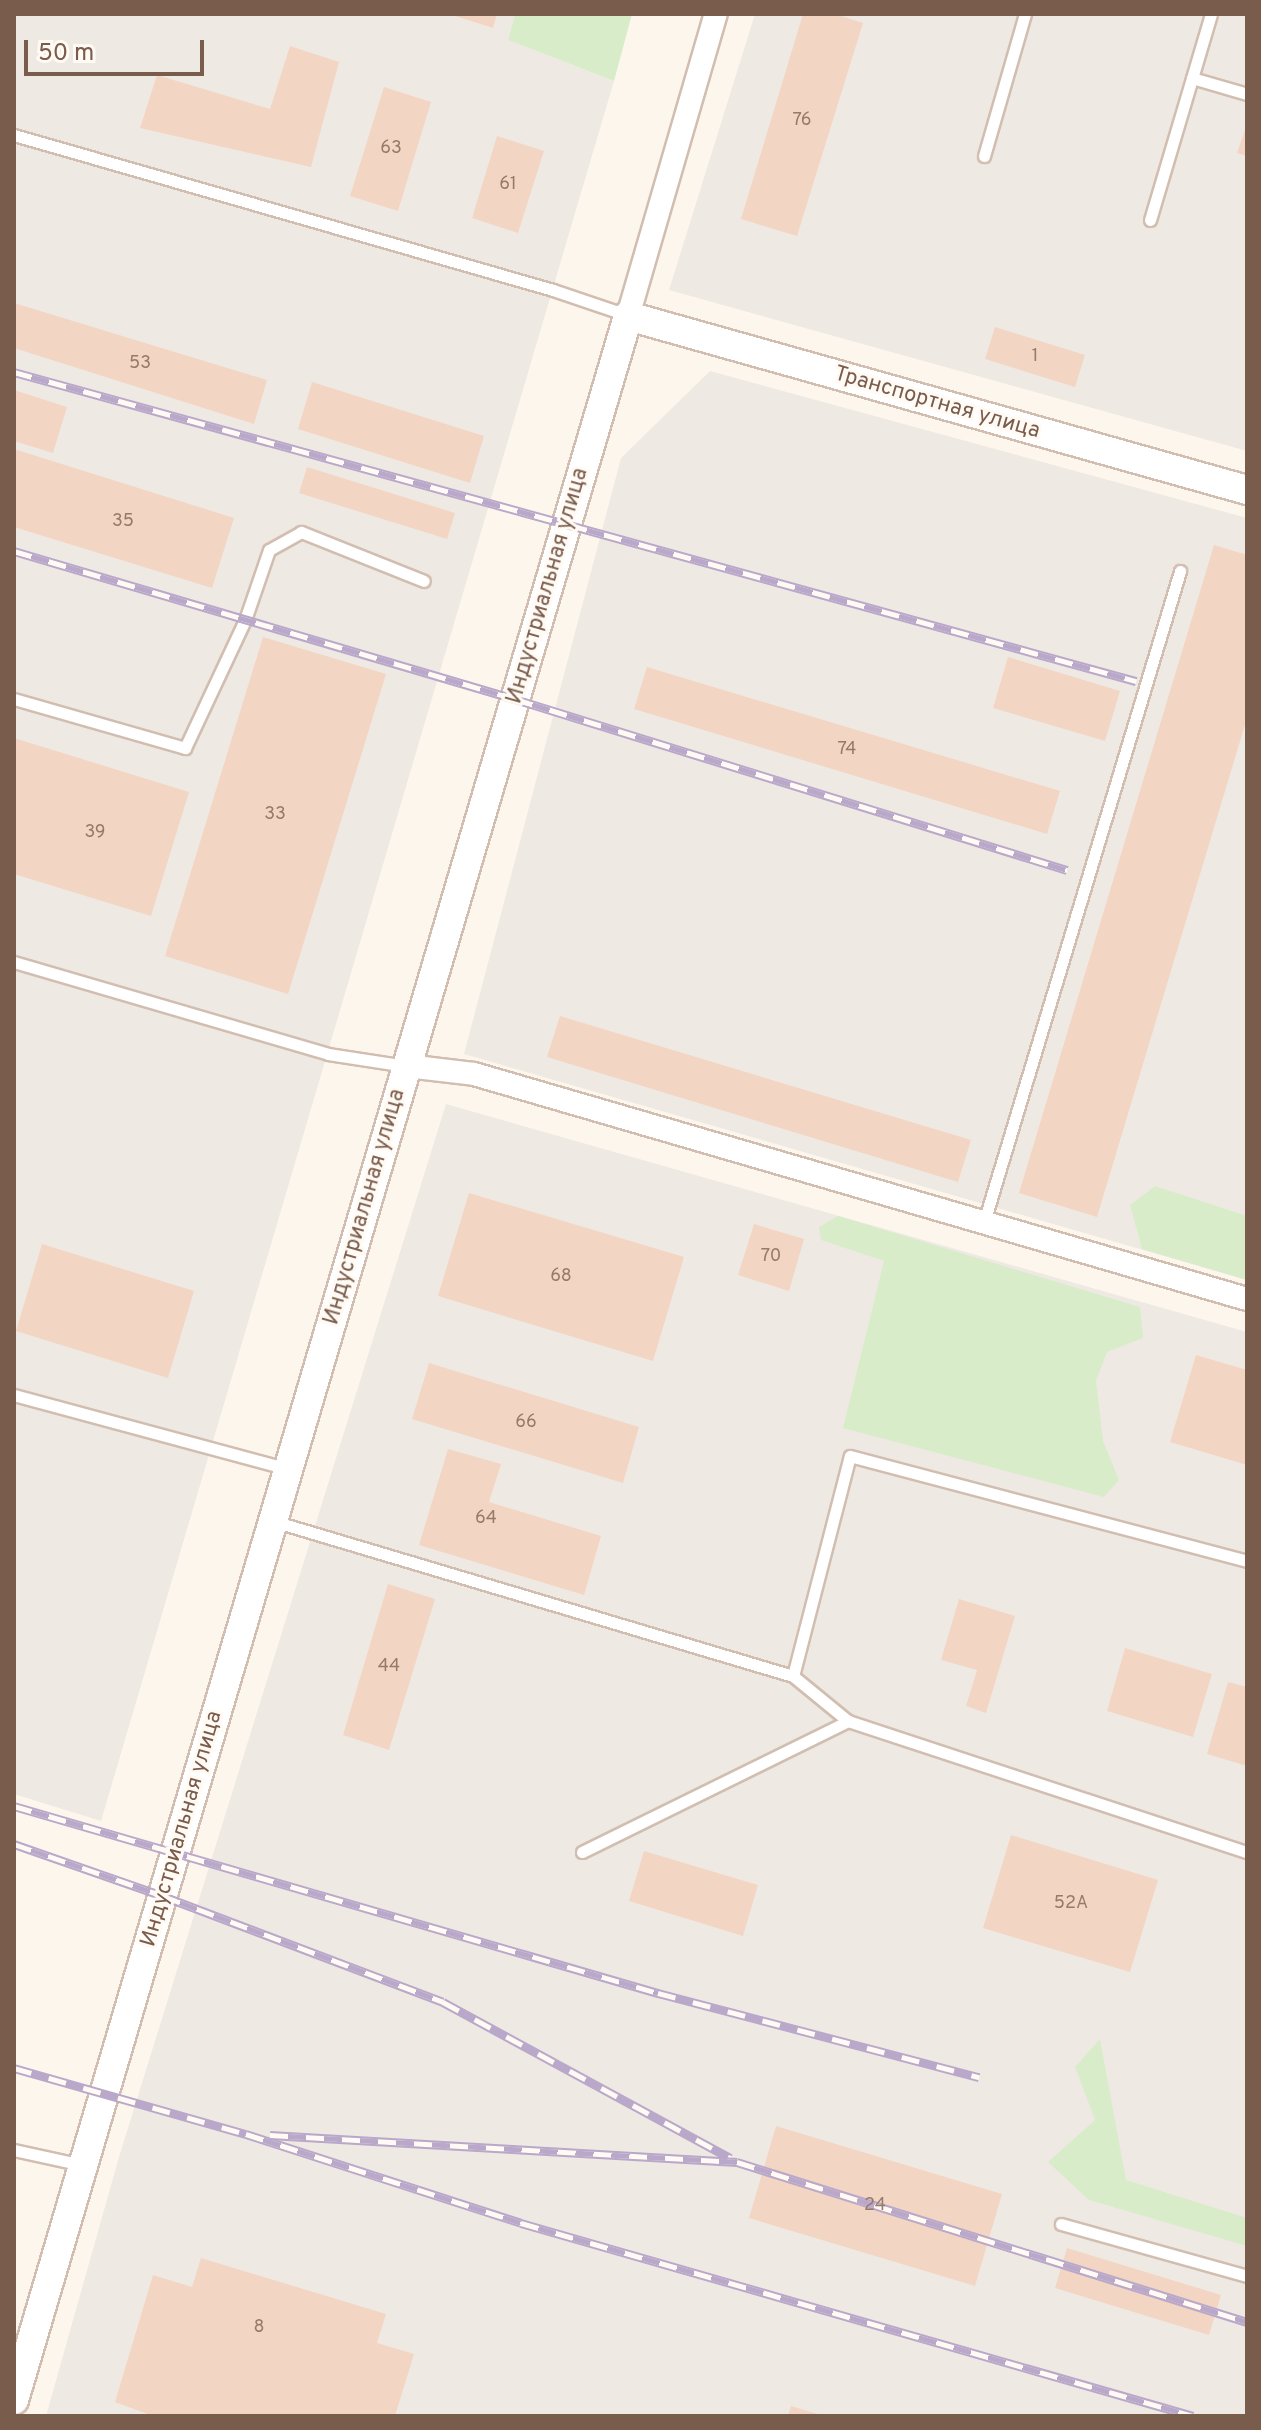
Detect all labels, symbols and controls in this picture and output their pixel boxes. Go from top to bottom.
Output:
scale bar [28,24,208,74]
text: 50 m [38,39,94,69]
house number: 76 [792,110,812,132]
house number: 63 [380,138,402,160]
house number: 61 [499,174,517,196]
house number: 1 [1032,346,1038,368]
house number: 53 [129,353,151,375]
street label: Транспортная улица [831,361,1043,445]
street label: Индустриальная улица [502,465,594,707]
house number: 35 [112,511,134,533]
house number: 74 [838,739,856,761]
house number: 33 [264,804,286,826]
house number: 39 [84,822,106,844]
street label: Индустриальная улица [319,1086,411,1328]
house number: 70 [761,1246,781,1268]
house number: 68 [550,1266,572,1288]
house number: 66 [515,1412,537,1434]
house number: 64 [475,1508,497,1530]
house number: 44 [378,1656,400,1678]
street label: Индустриальная улица [136,1708,228,1950]
house number: 52А [1054,1893,1088,1915]
house number: 24 [864,2195,886,2217]
house number: 8 [254,2317,264,2339]

